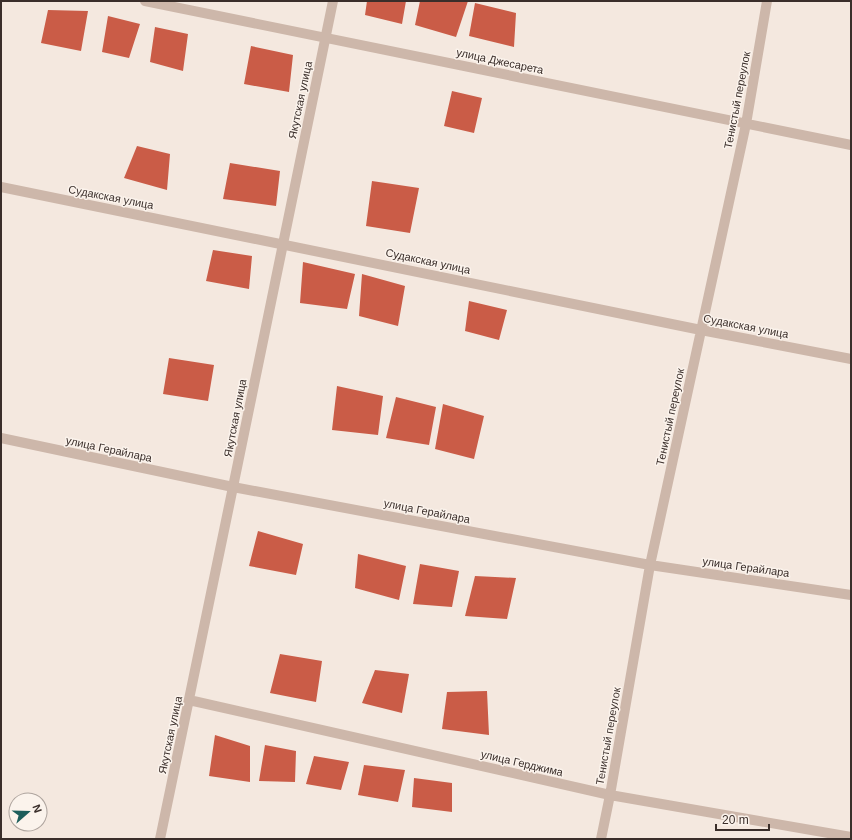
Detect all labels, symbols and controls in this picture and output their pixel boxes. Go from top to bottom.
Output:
street label: улица Джесарета [455,46,546,76]
street label: Тенистый переулок [722,50,752,150]
street label: Якутская улица [286,59,314,140]
street label: Судакская улица [67,183,155,211]
street label: Судакская улица [384,246,472,276]
street label: Судакская улица [702,312,790,340]
street label: Тенистый переулок [654,367,686,467]
street label: Якутская улица [222,377,249,458]
street label: улица Герайлара [65,434,154,464]
street label: улица Герайлара [383,497,472,525]
street label: улица Герайлара [702,555,791,579]
street label: Тенистый переулок [593,686,623,786]
street label: Якутская улица [156,694,184,775]
street label: улица Герджима [480,748,565,779]
north arrow [8,792,48,832]
text: N [30,803,44,814]
scale bar [716,806,769,832]
text: 20 m [722,813,749,827]

